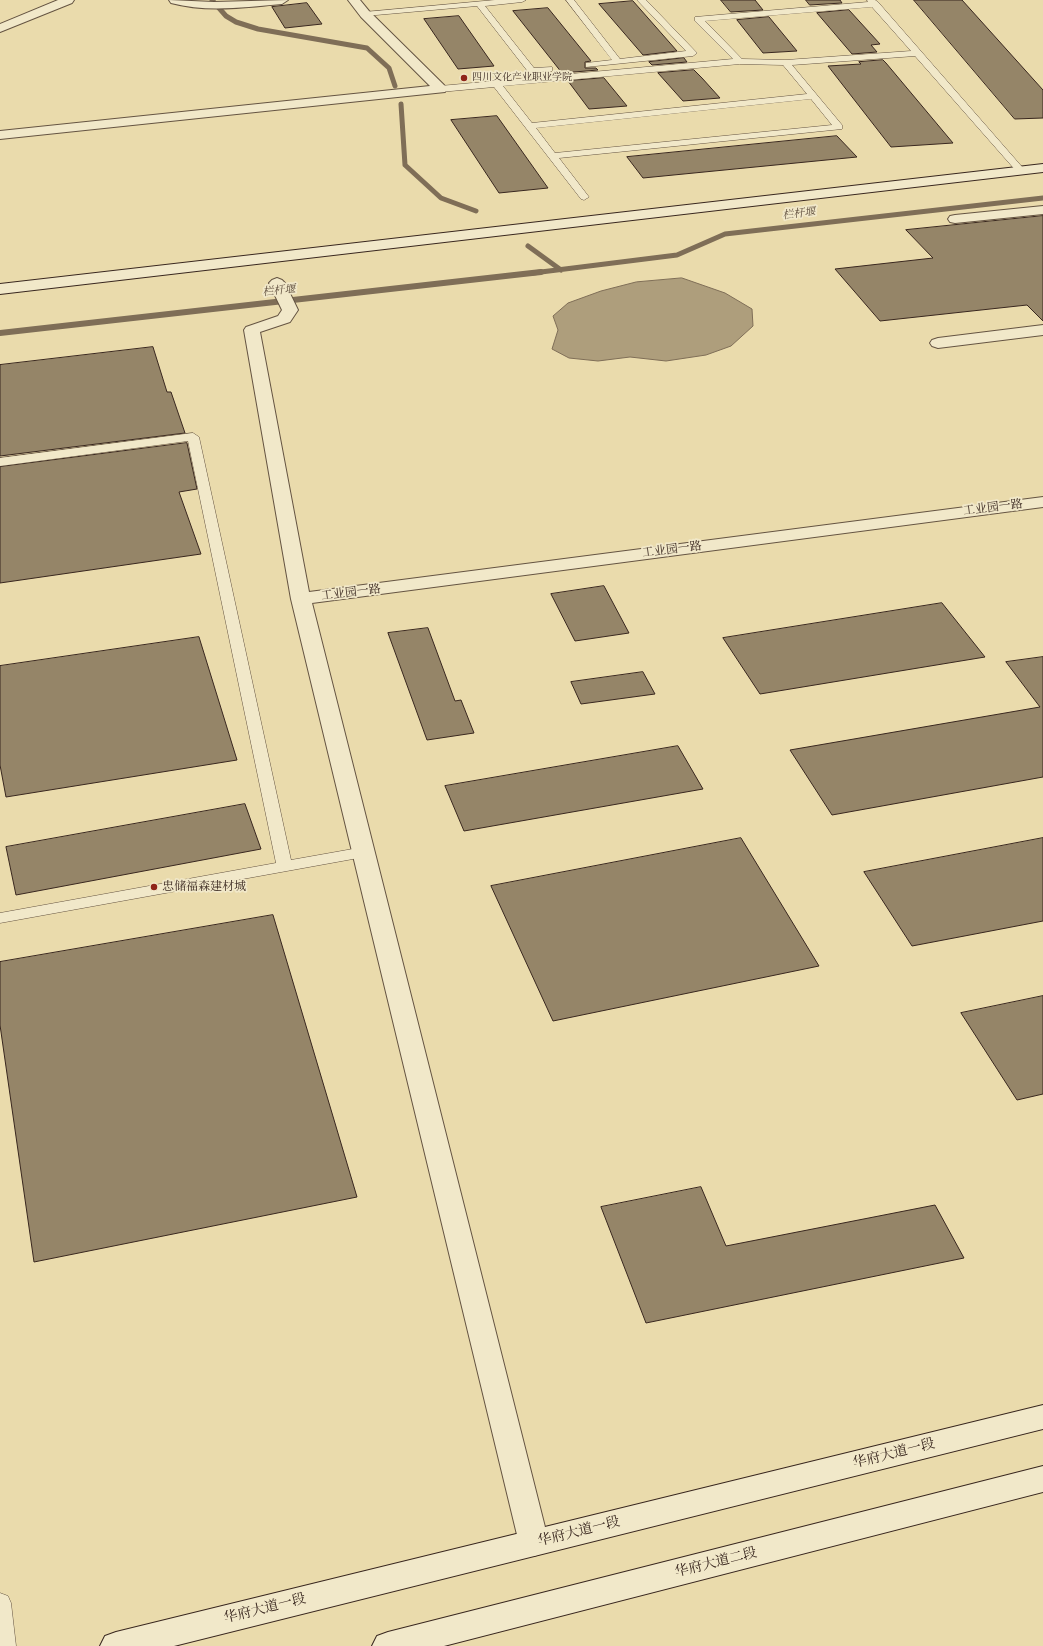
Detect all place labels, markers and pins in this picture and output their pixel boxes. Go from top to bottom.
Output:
place label: 四川文化产业职业学院 [472,72,572,84]
marker: 四川文化产业职业学院 [459,73,469,83]
place label: 忠储福森建材城 [162,880,246,894]
marker: 忠储福森建材城 [149,882,159,892]

